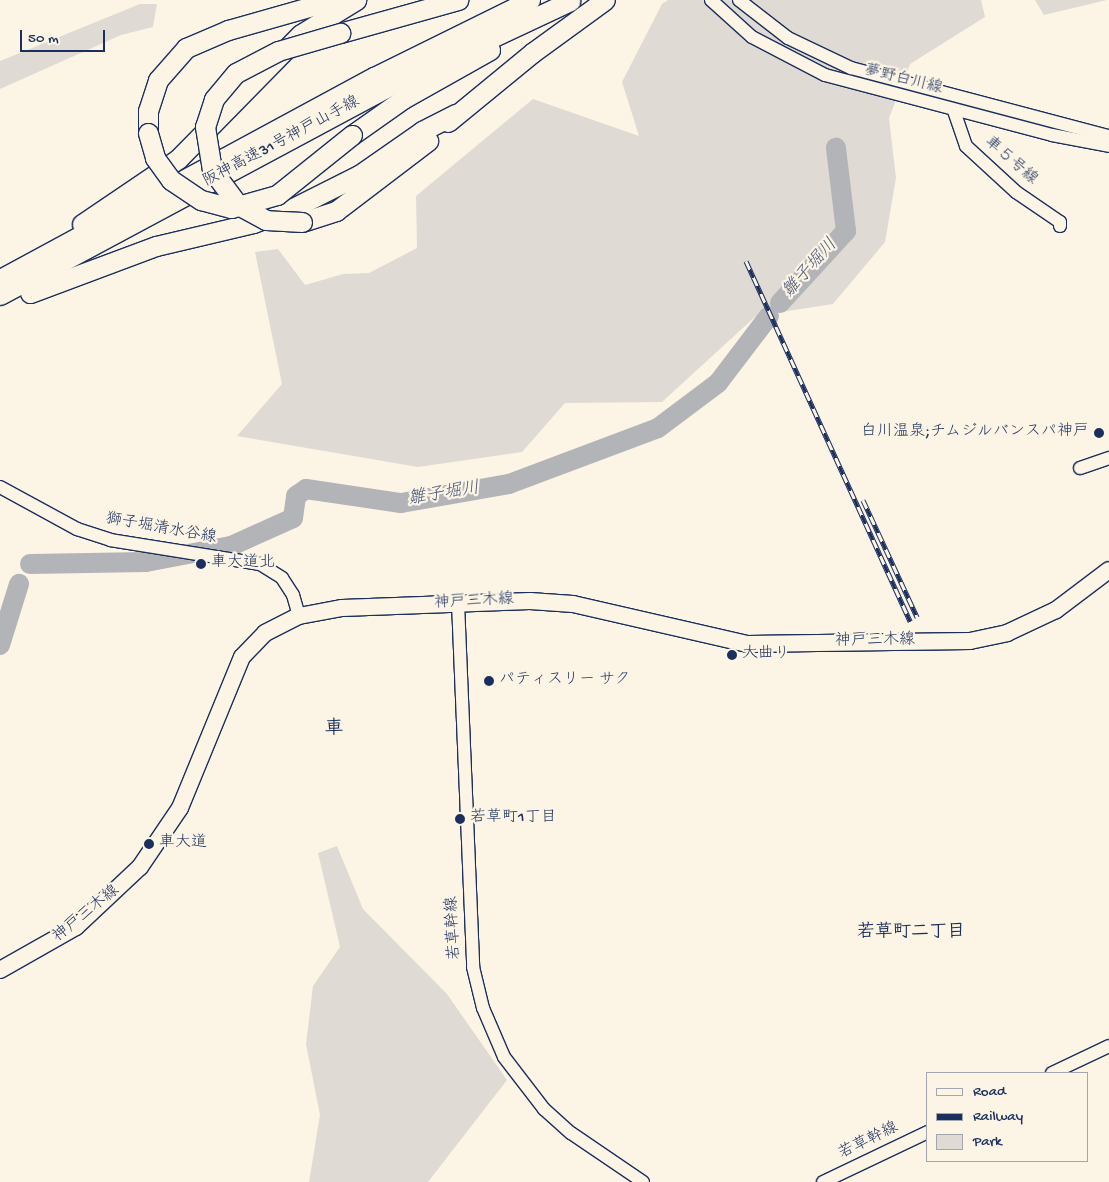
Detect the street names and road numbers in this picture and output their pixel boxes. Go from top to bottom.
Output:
street label: 夢野白川線 [862,62,944,100]
street label: 阪神高速31号神戸山手線 [200,93,364,193]
street label: 車５号線 [980,134,1040,190]
street label: 獅子堀清水谷線 [104,511,218,549]
street label: 神戸三木線 [434,591,514,615]
street label: 神戸三木線 [835,632,915,652]
street label: 神戸三木線 [50,882,124,948]
street label: 若草幹線 [444,896,466,960]
street label: 若草幹線 [836,1119,902,1165]

